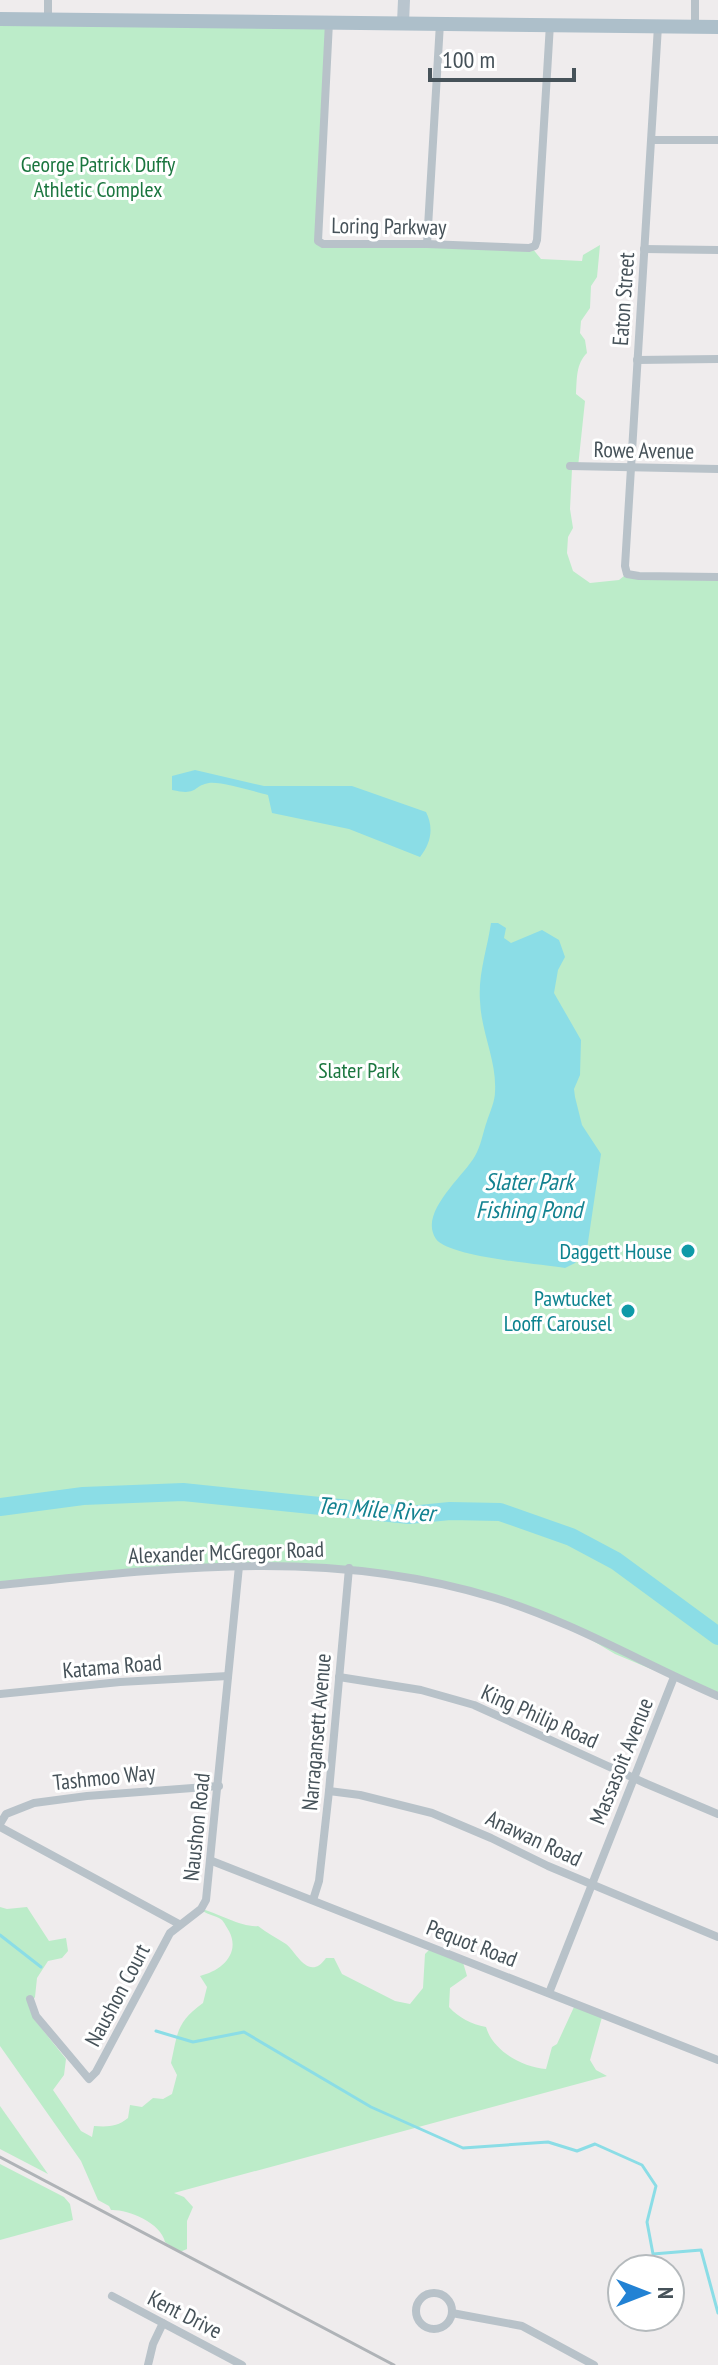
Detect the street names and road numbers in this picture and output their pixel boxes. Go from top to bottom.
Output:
street label: Loring Parkway [331,211,447,241]
street label: Eaton Street [606,251,640,347]
street label: Rowe Avenue [593,435,695,465]
street label: Alexander McGregor Road [128,1535,324,1569]
street label: Katama Road [61,1648,163,1684]
street label: Narragansett Avenue [295,1652,337,1812]
street label: King Philip Road [477,1678,603,1754]
street label: Massasoit Avenue [583,1694,659,1828]
street label: Tashmoo Way [51,1758,157,1796]
street label: Naushon Road [176,1771,216,1883]
street label: Anawan Road [482,1804,586,1872]
street label: Pequot Road [423,1913,521,1973]
street label: Naushon Court [78,1939,156,2051]
street label: Kent Drive [143,2283,227,2345]

